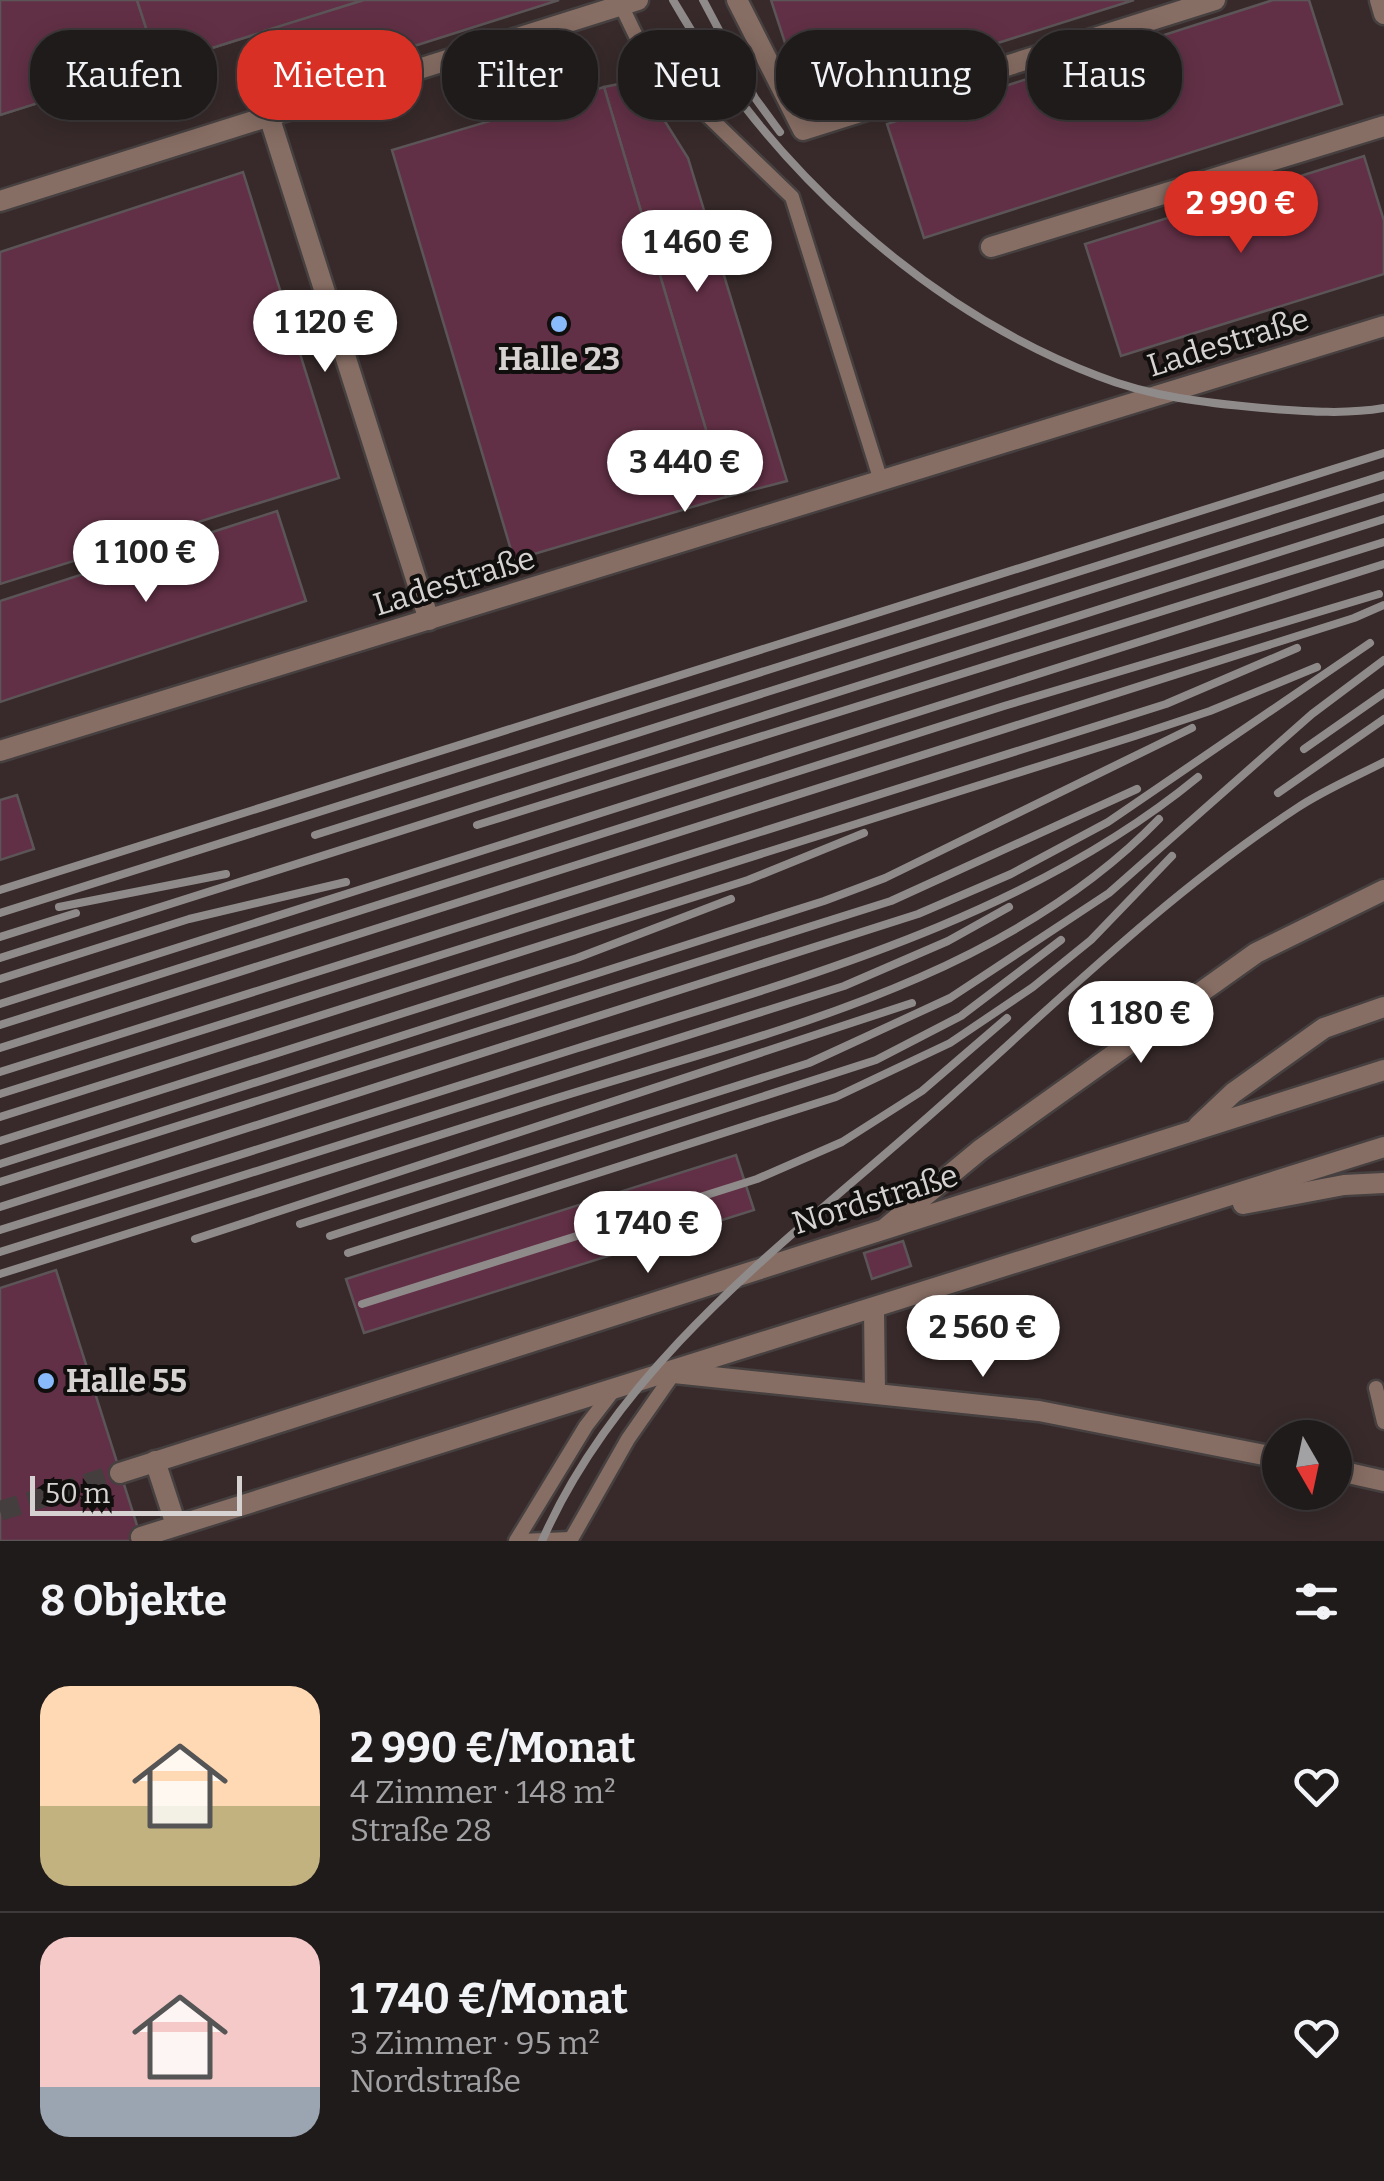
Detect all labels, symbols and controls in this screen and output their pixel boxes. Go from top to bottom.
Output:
chip: Kaufen [30,30,217,120]
chip: Mieten [237,30,422,120]
chip: Filter [442,30,598,120]
chip: Neu [618,30,756,120]
chip: Wohnung [776,30,1007,120]
chip: Haus [1027,30,1182,120]
pin: 2 990 € [1149,171,1333,256]
text: 2 990 € [1186,184,1296,222]
pin: 1 460 € [605,210,789,295]
text: 1 460 € [644,223,750,261]
pin: 1 120 € [233,290,417,375]
street label: Ladestraße [1143,299,1313,385]
text: 1 120 € [275,303,375,341]
marker: Halle 23 [548,313,570,335]
place label: Halle 23 [498,340,620,378]
pin: 3 440 € [593,430,777,515]
text: 3 440 € [629,443,741,481]
pin: 1 100 € [54,520,238,605]
text: 1 100 € [95,533,197,571]
street label: Ladestraße [369,538,539,624]
pin: 1 180 € [1049,981,1233,1066]
text: 1 180 € [1091,994,1192,1032]
street label: Nordstraße [788,1156,962,1242]
pin: 1 740 € [556,1191,740,1276]
text: 1 740 € [596,1204,700,1242]
pin: 2 560 € [891,1295,1075,1380]
text: 2 560 € [929,1308,1037,1346]
place label: Halle 55 [66,1362,187,1400]
marker: Halle 55 [35,1370,57,1392]
north arrow [1262,1420,1352,1510]
map controls [1262,1420,1352,1510]
scale bar [30,1471,242,1516]
text: 50 m [45,1477,110,1510]
icon: filters [1289,1574,1344,1629]
text: 8 Objekte [40,1576,227,1626]
text: 2 990 €/Monat [350,1723,636,1773]
icon: home [120,1726,240,1846]
icon: heart [1289,1759,1344,1814]
text: 4 Zimmer · 148 m² [350,1773,616,1811]
text: Straße 28 [350,1811,492,1849]
text: 1 740 €/Monat [350,1974,628,2024]
icon: home [120,1977,240,2097]
icon: heart [1289,2010,1344,2065]
text: 3 Zimmer · 95 m² [350,2024,600,2062]
text: Nordstraße [350,2062,521,2100]

